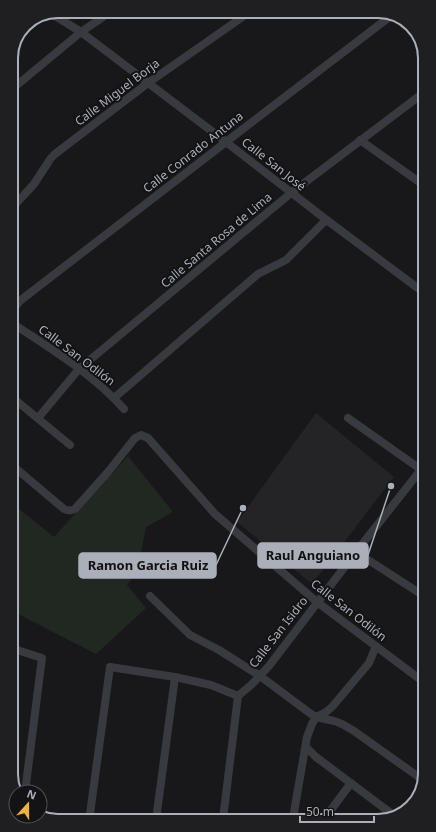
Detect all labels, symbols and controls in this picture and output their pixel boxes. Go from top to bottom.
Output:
street label: Calle Miguel Borja [71,55,163,129]
street label: Calle Conrado Antuna [139,107,247,197]
street label: Calle San José [238,134,310,195]
street label: Calle Santa Rosa de Lima [157,188,275,292]
street label: Calle San Odilón [35,321,119,389]
callout: Raul Anguiano [258,543,368,568]
text: Raul Anguiano [266,546,360,564]
callout: Ramon Garcia Ruiz [79,553,216,578]
text: Ramon Garcia Ruiz [88,556,208,574]
street label: Calle San Odilón [308,575,390,645]
street label: Calle San Isidro [245,593,311,671]
north arrow [8,784,48,824]
text: N [25,786,39,803]
scale bar [300,798,374,824]
text: 50 m [306,803,334,820]

